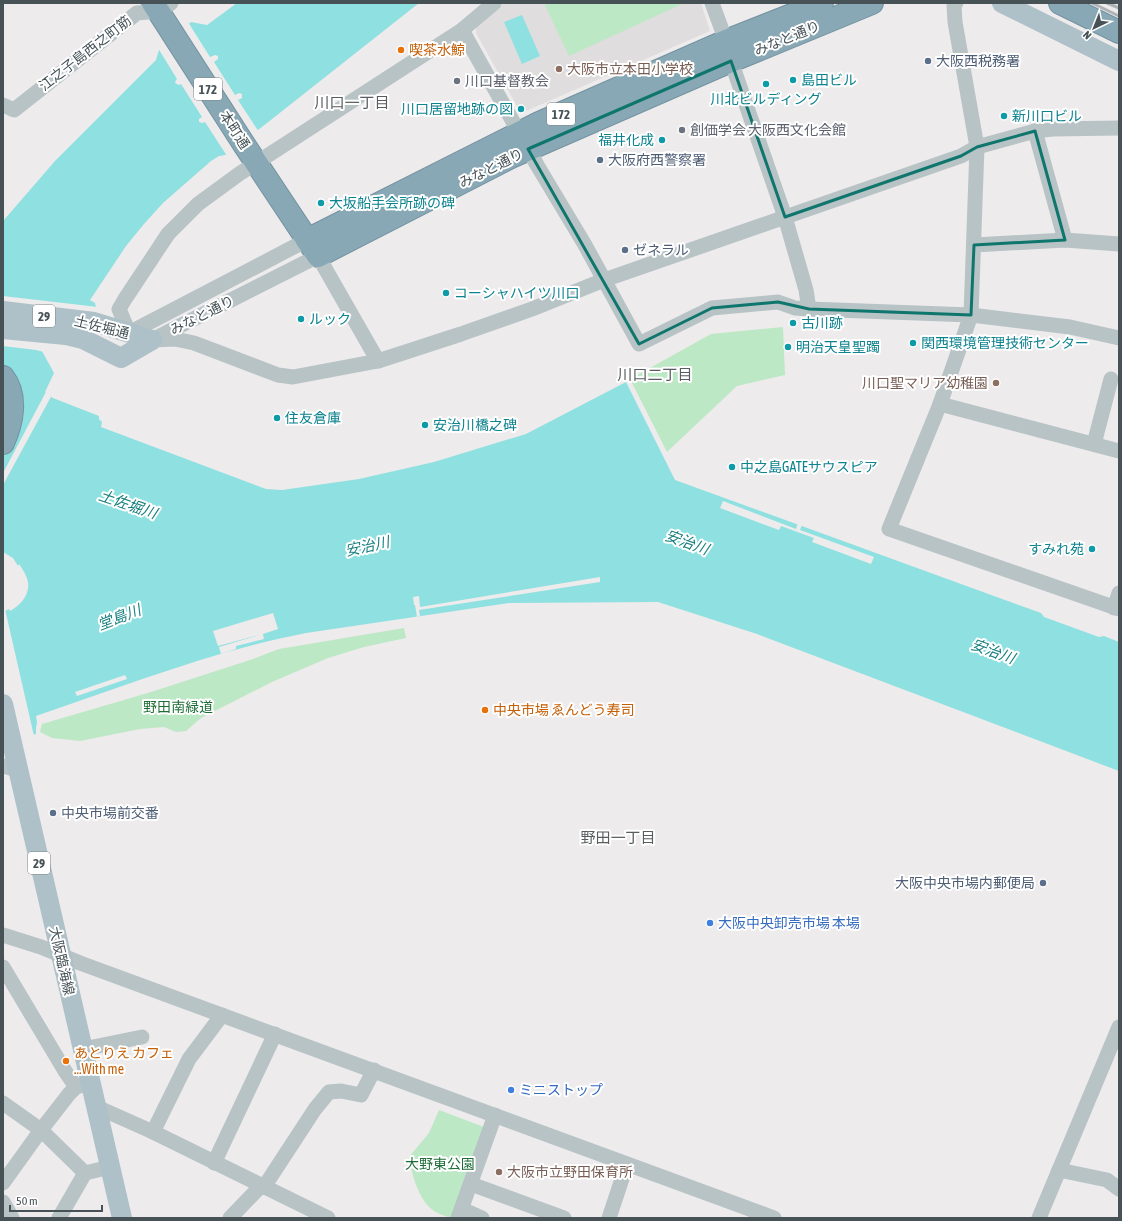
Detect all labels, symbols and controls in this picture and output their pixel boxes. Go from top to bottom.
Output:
north arrow [1074,8,1114,48]
street label: 江之子島西之町筋 [36,12,134,94]
street label: みなと通り [752,17,822,59]
text: N [1081,29,1094,42]
place label: 喫茶水鯨 [409,42,465,58]
marker: 喫茶水鯨 [396,45,406,55]
place label: 大阪西税務署 [936,53,1020,69]
marker: 大阪西税務署 [923,56,933,66]
place label: 大阪市立本田小学校 [567,61,693,77]
marker: 大阪市立本田小学校 [554,64,564,74]
place label: 島田ビル [801,72,857,88]
place label: 川口基督教会 [465,73,549,89]
marker: 島田ビル [788,75,798,85]
marker: 川口基督教会 [452,76,462,86]
road number: 172 [194,78,222,100]
marker: 川北ビルディング [761,79,771,89]
place label: 川北ビルディング [710,91,822,107]
district label: 川口一丁目 [314,94,390,111]
place label: 川口居留地跡の図 [401,101,513,117]
road number: 172 [547,103,575,125]
marker: 川口居留地跡の図 [516,104,526,114]
street label: 本町通 [217,108,253,152]
place label: 新川口ビル [1012,108,1082,124]
marker: 新川口ビル [999,111,1009,121]
place label: 創価学会 大阪西文化会館 [690,122,846,138]
marker: 創価学会 大阪西文化会館 [677,125,687,135]
place label: 福井化成 [598,132,654,148]
marker: 福井化成 [657,135,667,145]
street label: みなと通り [456,145,526,191]
place label: 大阪府西警察署 [608,152,706,168]
marker: 大阪府西警察署 [595,155,605,165]
place label: 大坂船手会所跡の碑 [329,195,455,211]
marker: 大坂船手会所跡の碑 [316,198,326,208]
place label: ゼネラル [633,242,689,258]
marker: ゼネラル [620,245,630,255]
place label: コーシャハイツ川口 [454,285,579,301]
marker: コーシャハイツ川口 [441,288,451,298]
street label: みなと通り [167,292,237,338]
road number: 29 [33,305,55,327]
place label: ルック [309,311,351,327]
street label: 土佐堀通 [73,312,131,342]
marker: ルック [296,314,306,324]
place label: 古川跡 [801,315,843,331]
marker: 古川跡 [788,318,798,328]
place label: 関西環境管理技術センター [921,335,1089,351]
marker: 関西環境管理技術センター [908,338,918,348]
place label: 明治天皇聖躅 [796,339,880,355]
marker: 明治天皇聖躅 [783,342,793,352]
district label: 川口二丁目 [617,366,693,383]
place label: 川口聖マリア幼稚園 [862,375,988,391]
marker: 川口聖マリア幼稚園 [991,378,1001,388]
place label: 住友倉庫 [285,410,341,426]
marker: 住友倉庫 [272,413,282,423]
place label: 安治川橋之碑 [433,417,517,433]
marker: 安治川橋之碑 [420,420,430,430]
place label: 中之島GATEサウスピア [740,459,878,475]
marker: 中之島GATEサウスピア [727,462,737,472]
water label: 土佐堀川 [97,486,161,522]
water label: 安治川 [663,526,713,558]
water label: 安治川 [343,533,393,559]
place label: すみれ苑 [1028,541,1084,557]
marker: すみれ苑 [1087,544,1097,554]
water label: 堂島川 [95,600,145,633]
water label: 安治川 [969,635,1019,667]
park label: 野田南緑道 [143,699,213,715]
place label: 中央市場 ゑんどう寿司 [493,702,635,718]
marker: 中央市場 ゑんどう寿司 [480,705,490,715]
place label: 中央市場前交番 [61,805,159,821]
marker: 中央市場前交番 [48,808,58,818]
district label: 野田一丁目 [580,829,656,846]
road number: 29 [28,852,50,874]
place label: 大阪中央市場内郵便局 [895,875,1035,891]
marker: 大阪中央市場内郵便局 [1038,878,1048,888]
place label: 大阪中央卸売市場 本場 [718,915,860,931]
marker: 大阪中央卸売市場 本場 [705,918,715,928]
street label: 大阪臨海線 [46,925,78,997]
place label: あとりえ カフェ ...With me [74,1045,174,1077]
marker: あとりえ カフェ ...With me [61,1056,71,1066]
place label: ミニストップ [519,1082,603,1098]
marker: ミニストップ [506,1085,516,1095]
park label: 大野東公園 [405,1156,475,1172]
place label: 大阪市立野田保育所 [507,1164,633,1180]
marker: 大阪市立野田保育所 [494,1167,504,1177]
scale bar [10,1187,102,1213]
text: 50 m [16,1194,38,1208]

